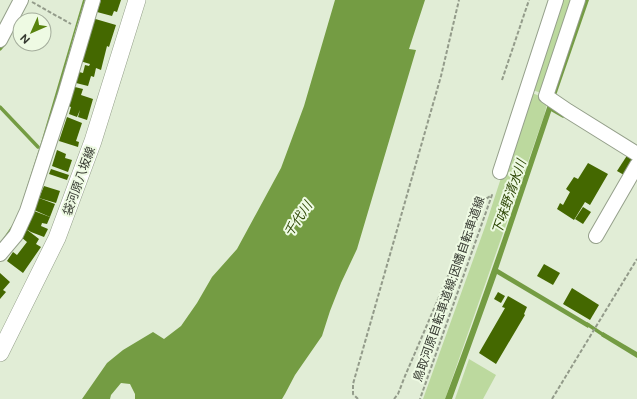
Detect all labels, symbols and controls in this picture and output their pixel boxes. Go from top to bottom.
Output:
north arrow [12,12,52,52]
text: N [18,31,33,46]
street label: 袋河原八坂線 [60,145,98,218]
water label: 下味野清水川 [489,156,529,236]
street label: 鳥取河原自転車道線;因幡自転車道線 [411,194,487,384]
water label: 千代川 [281,197,316,239]

